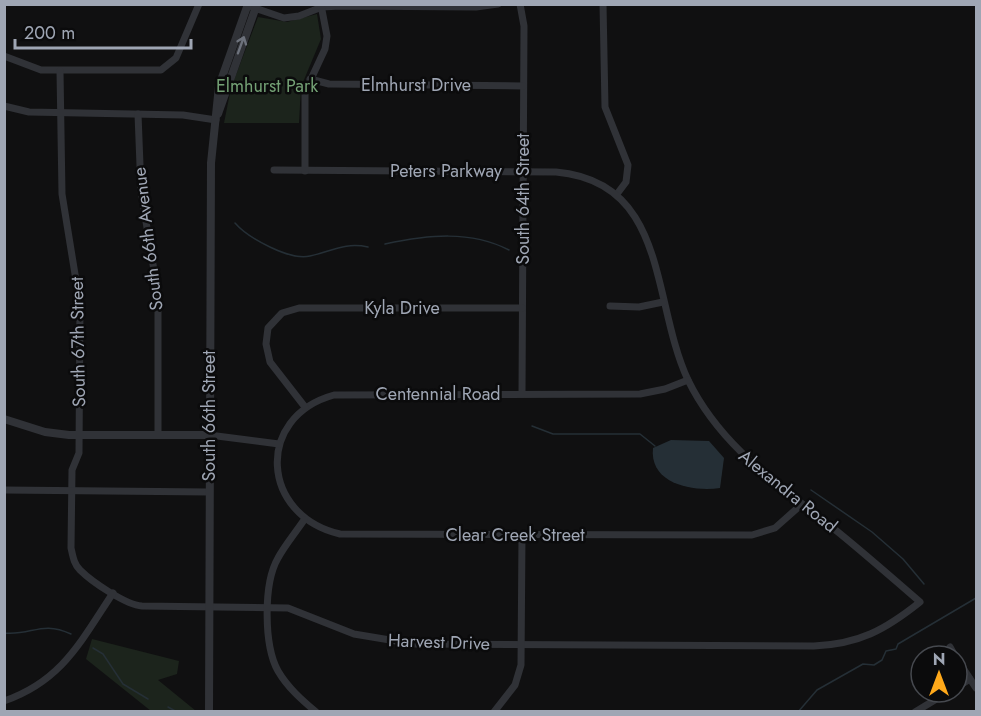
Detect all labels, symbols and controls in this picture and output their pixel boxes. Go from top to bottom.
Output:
scale bar [15,12,190,50]
text: 200 m [24,20,75,46]
one-way arrow [236,36,247,55]
street label: Elmhurst Drive [361,72,471,98]
park label: Elmhurst Park [216,73,318,99]
street label: South 64th Street [510,133,536,265]
street label: Peters Parkway [390,158,502,184]
street label: South 66th Avenue [126,166,170,312]
street label: South 67th Street [64,276,92,407]
street label: Kyla Drive [364,295,440,321]
street label: South 66th Street [196,350,222,482]
street label: Centennial Road [375,381,501,407]
street label: Alexandra Road [733,443,843,539]
street label: Clear Creek Street [445,522,585,548]
street label: Harvest Drive [387,627,491,657]
north arrow [909,644,969,704]
text: N [933,648,945,671]

